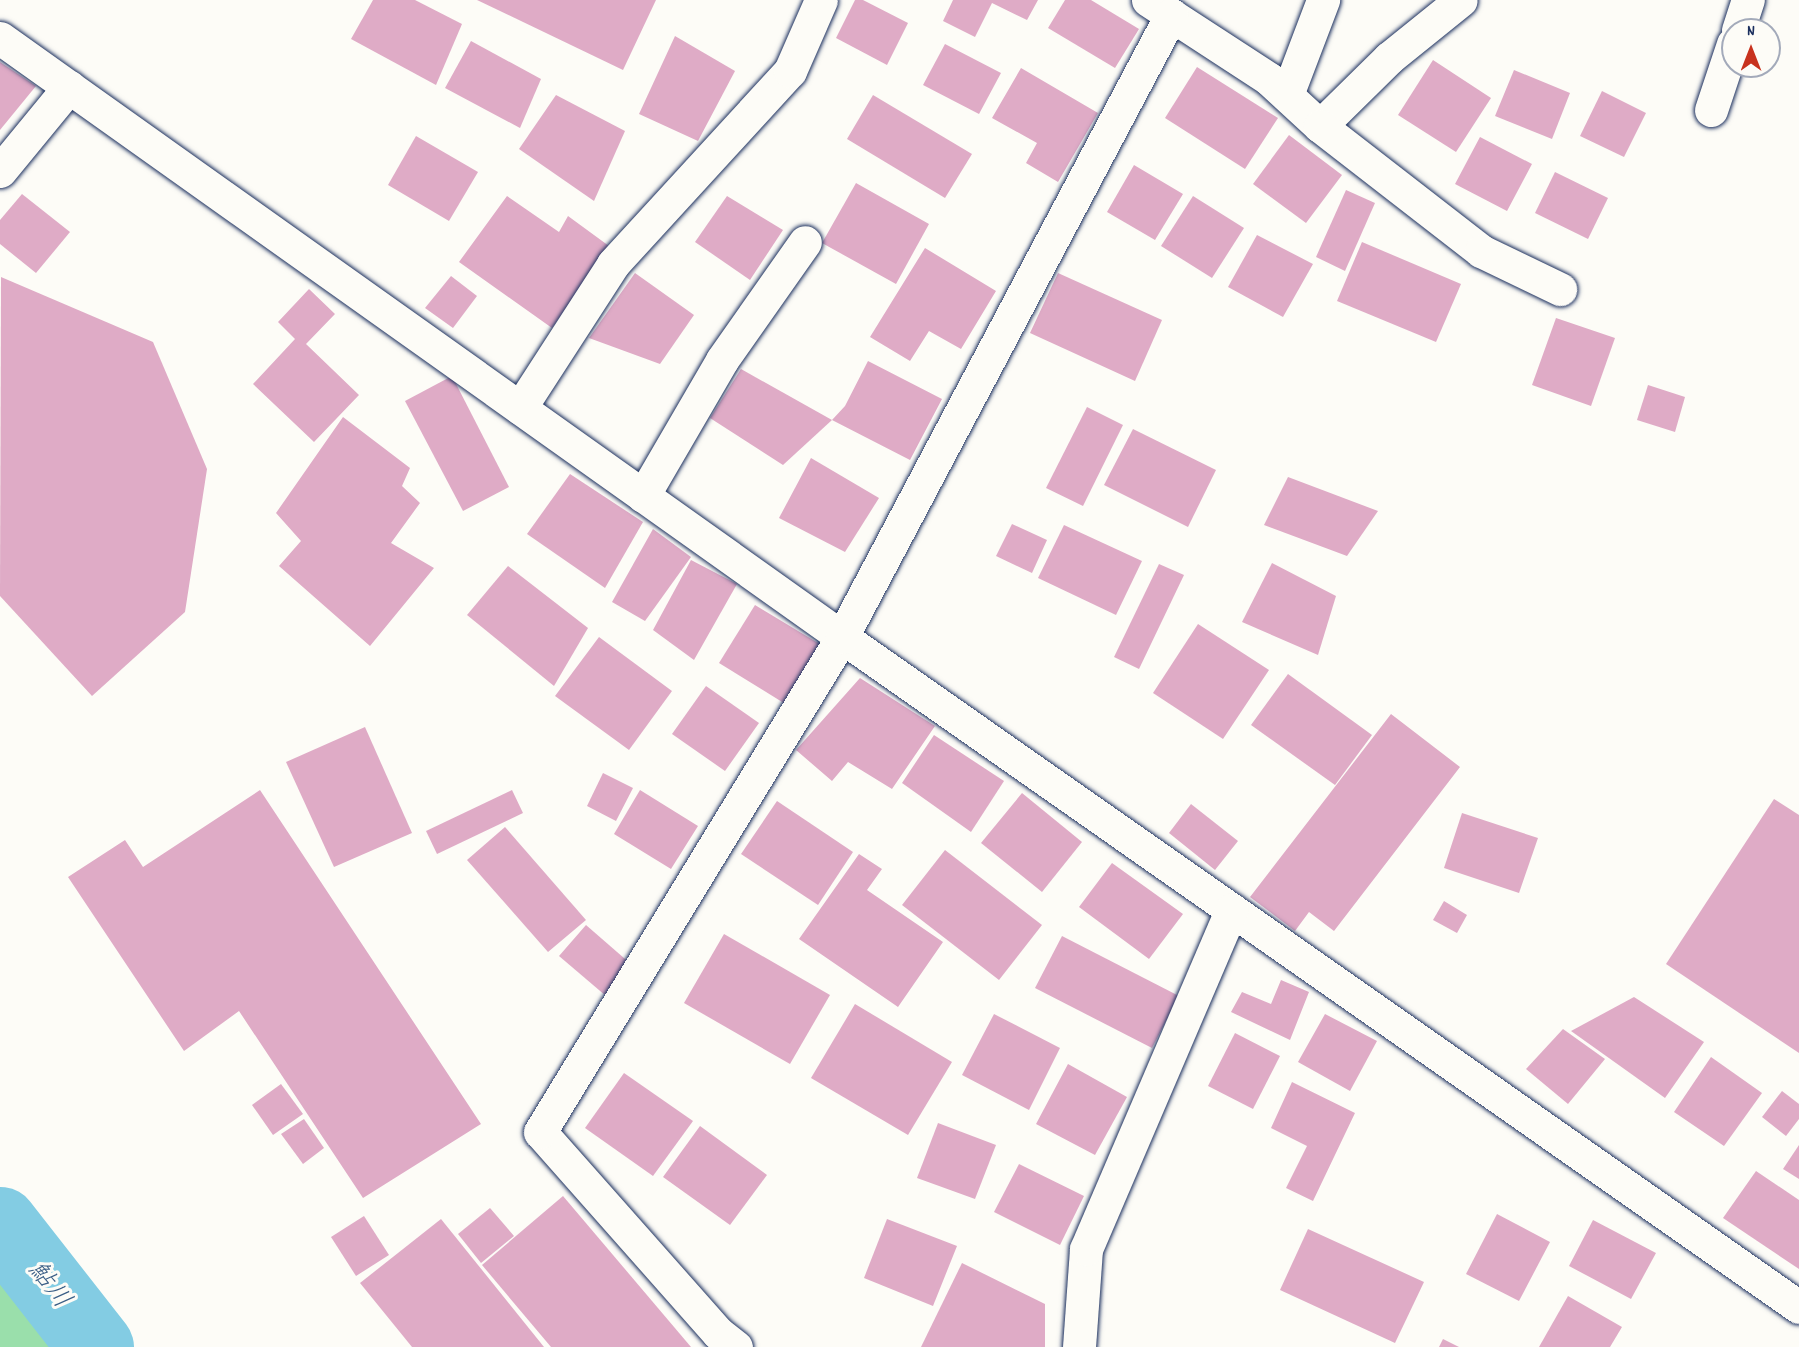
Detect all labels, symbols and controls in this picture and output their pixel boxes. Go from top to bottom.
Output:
north arrow [1721,18,1781,78]
text: N [1747,20,1755,43]
water label: 鮎川 [20,1256,76,1316]

